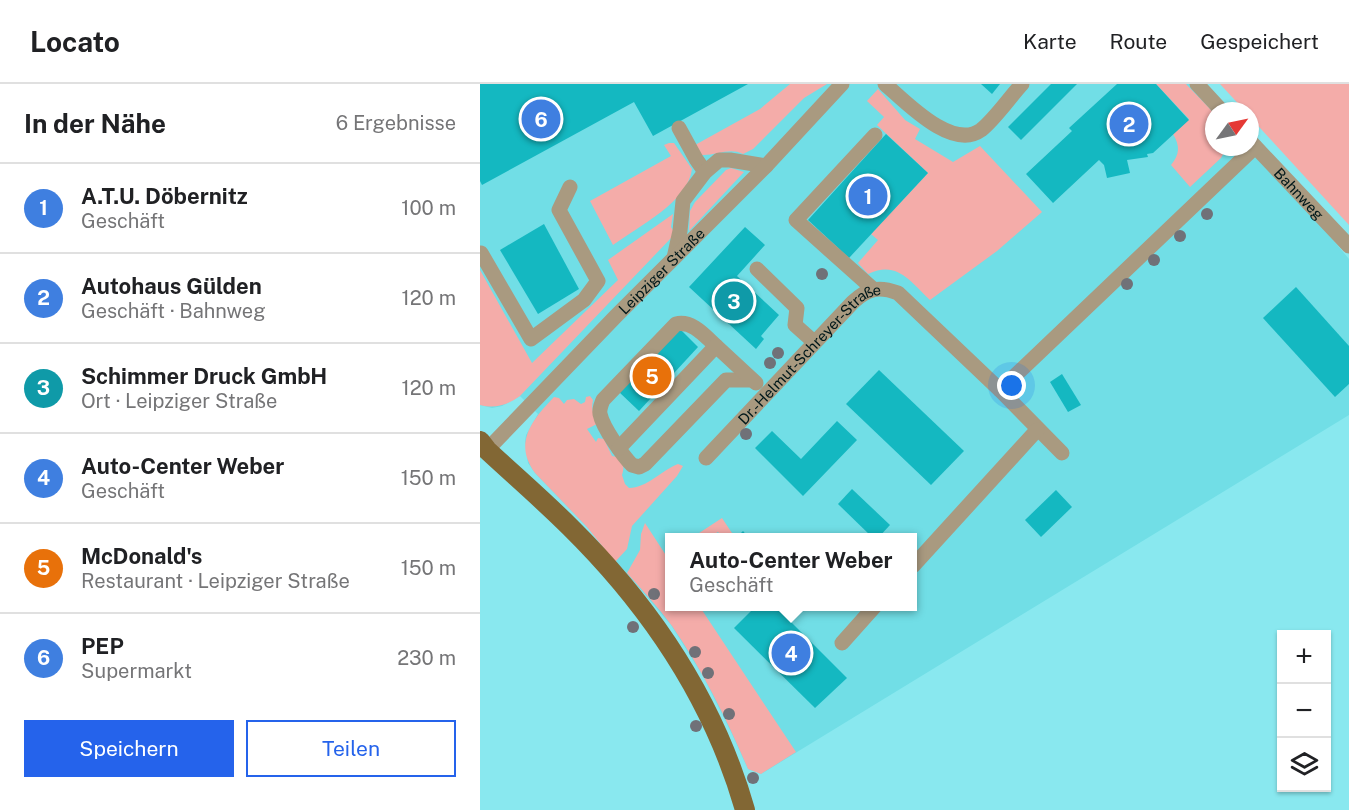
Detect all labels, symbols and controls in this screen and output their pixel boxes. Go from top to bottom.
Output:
text: Locato [30,25,120,58]
text: Karte [1023,29,1077,54]
text: Route [1110,29,1167,54]
text: Gespeichert [1200,29,1319,54]
pin: 6 [522,96,560,141]
pin: 2 [1110,102,1148,147]
north arrow [1205,102,1259,156]
text: In der Nähe [24,108,166,139]
text: 6 Ergebnisse [336,111,456,135]
street label: Bahnweg [1271,164,1328,223]
pin: 1 [848,174,888,218]
text: A.T.U. Döbernitz [81,183,248,209]
text: 1 [39,196,48,220]
text: 100 m [401,196,456,220]
text: Geschäft [81,209,165,233]
street label: Leipziger Straße [615,224,708,317]
text: Autohaus Gülden [81,273,262,299]
pin: 3 [714,278,754,324]
street label: Dr.-Helmut-Schreyer-Straße [734,280,882,427]
text: 2 [37,286,50,310]
text: 120 m [402,286,456,310]
text: Geschäft · Bahnweg [81,299,266,323]
pin: 5 [632,354,672,398]
text: Schimmer Druck GmbH [81,363,327,389]
your location [997,371,1026,400]
text: 3 [37,376,50,400]
text: 120 m [402,376,456,400]
text: Ort · Leipziger Straße [81,389,277,413]
text: Auto-Center Weber [81,453,284,479]
text: 4 [37,466,50,490]
text: 150 m [401,466,456,490]
text: Geschäft [81,479,165,503]
popup [665,533,917,611]
text: McDonald's [81,543,202,569]
text: Auto-Center Weber [689,547,893,573]
text: 5 [37,556,50,580]
text: 150 m [401,556,456,580]
text: Restaurant · Leipziger Straße [81,569,350,593]
text: Geschäft [689,573,773,597]
pin: 4 [772,630,810,676]
map controls [1277,630,1331,792]
button: + [1277,630,1331,684]
text: PEP [81,633,124,659]
text: 6 [37,646,50,670]
text: 230 m [397,646,456,670]
text: Supermarkt [81,659,192,683]
button: − [1277,684,1331,738]
button: Speichern [24,720,234,777]
button: Teilen [246,720,456,777]
button: layers [1277,738,1331,792]

